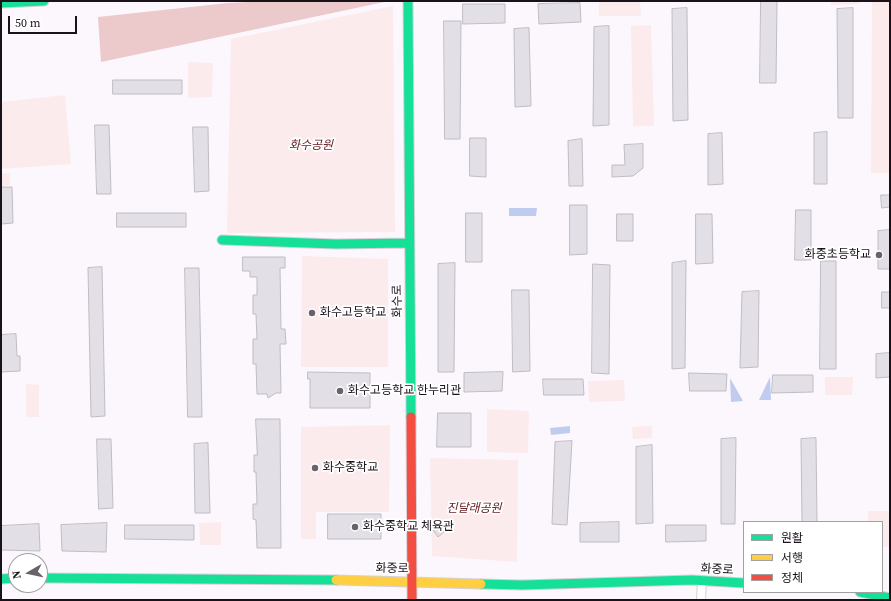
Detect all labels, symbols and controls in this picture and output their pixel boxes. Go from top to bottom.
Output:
scale bar [10,8,79,34]
text: 50 m [15,15,41,31]
park label: 화수공원 [289,139,333,153]
place label: 화중초등학교 [805,248,871,262]
marker: 화중초등학교 [874,250,884,260]
street label: 화수로 [391,284,405,318]
place label: 화수고등학교 [320,306,386,320]
marker: 화수고등학교 [307,308,317,318]
place label: 화수고등학교 한누리관 [348,384,461,398]
marker: 화수고등학교 한누리관 [335,386,345,396]
place label: 화수중학교 [323,461,378,475]
marker: 화수중학교 [310,463,320,473]
park label: 진달래공원 [446,502,502,516]
place label: 화수중학교 체육관 [363,520,454,534]
legend [743,521,883,593]
marker: 화수중학교 체육관 [350,522,360,532]
text: 원활 [781,530,803,546]
text: 서행 [781,550,803,566]
north arrow [8,553,48,593]
street label: 화중로 [375,562,409,576]
street label: 화중로 [700,562,734,578]
text: N [9,570,25,580]
text: 정체 [781,570,803,586]

